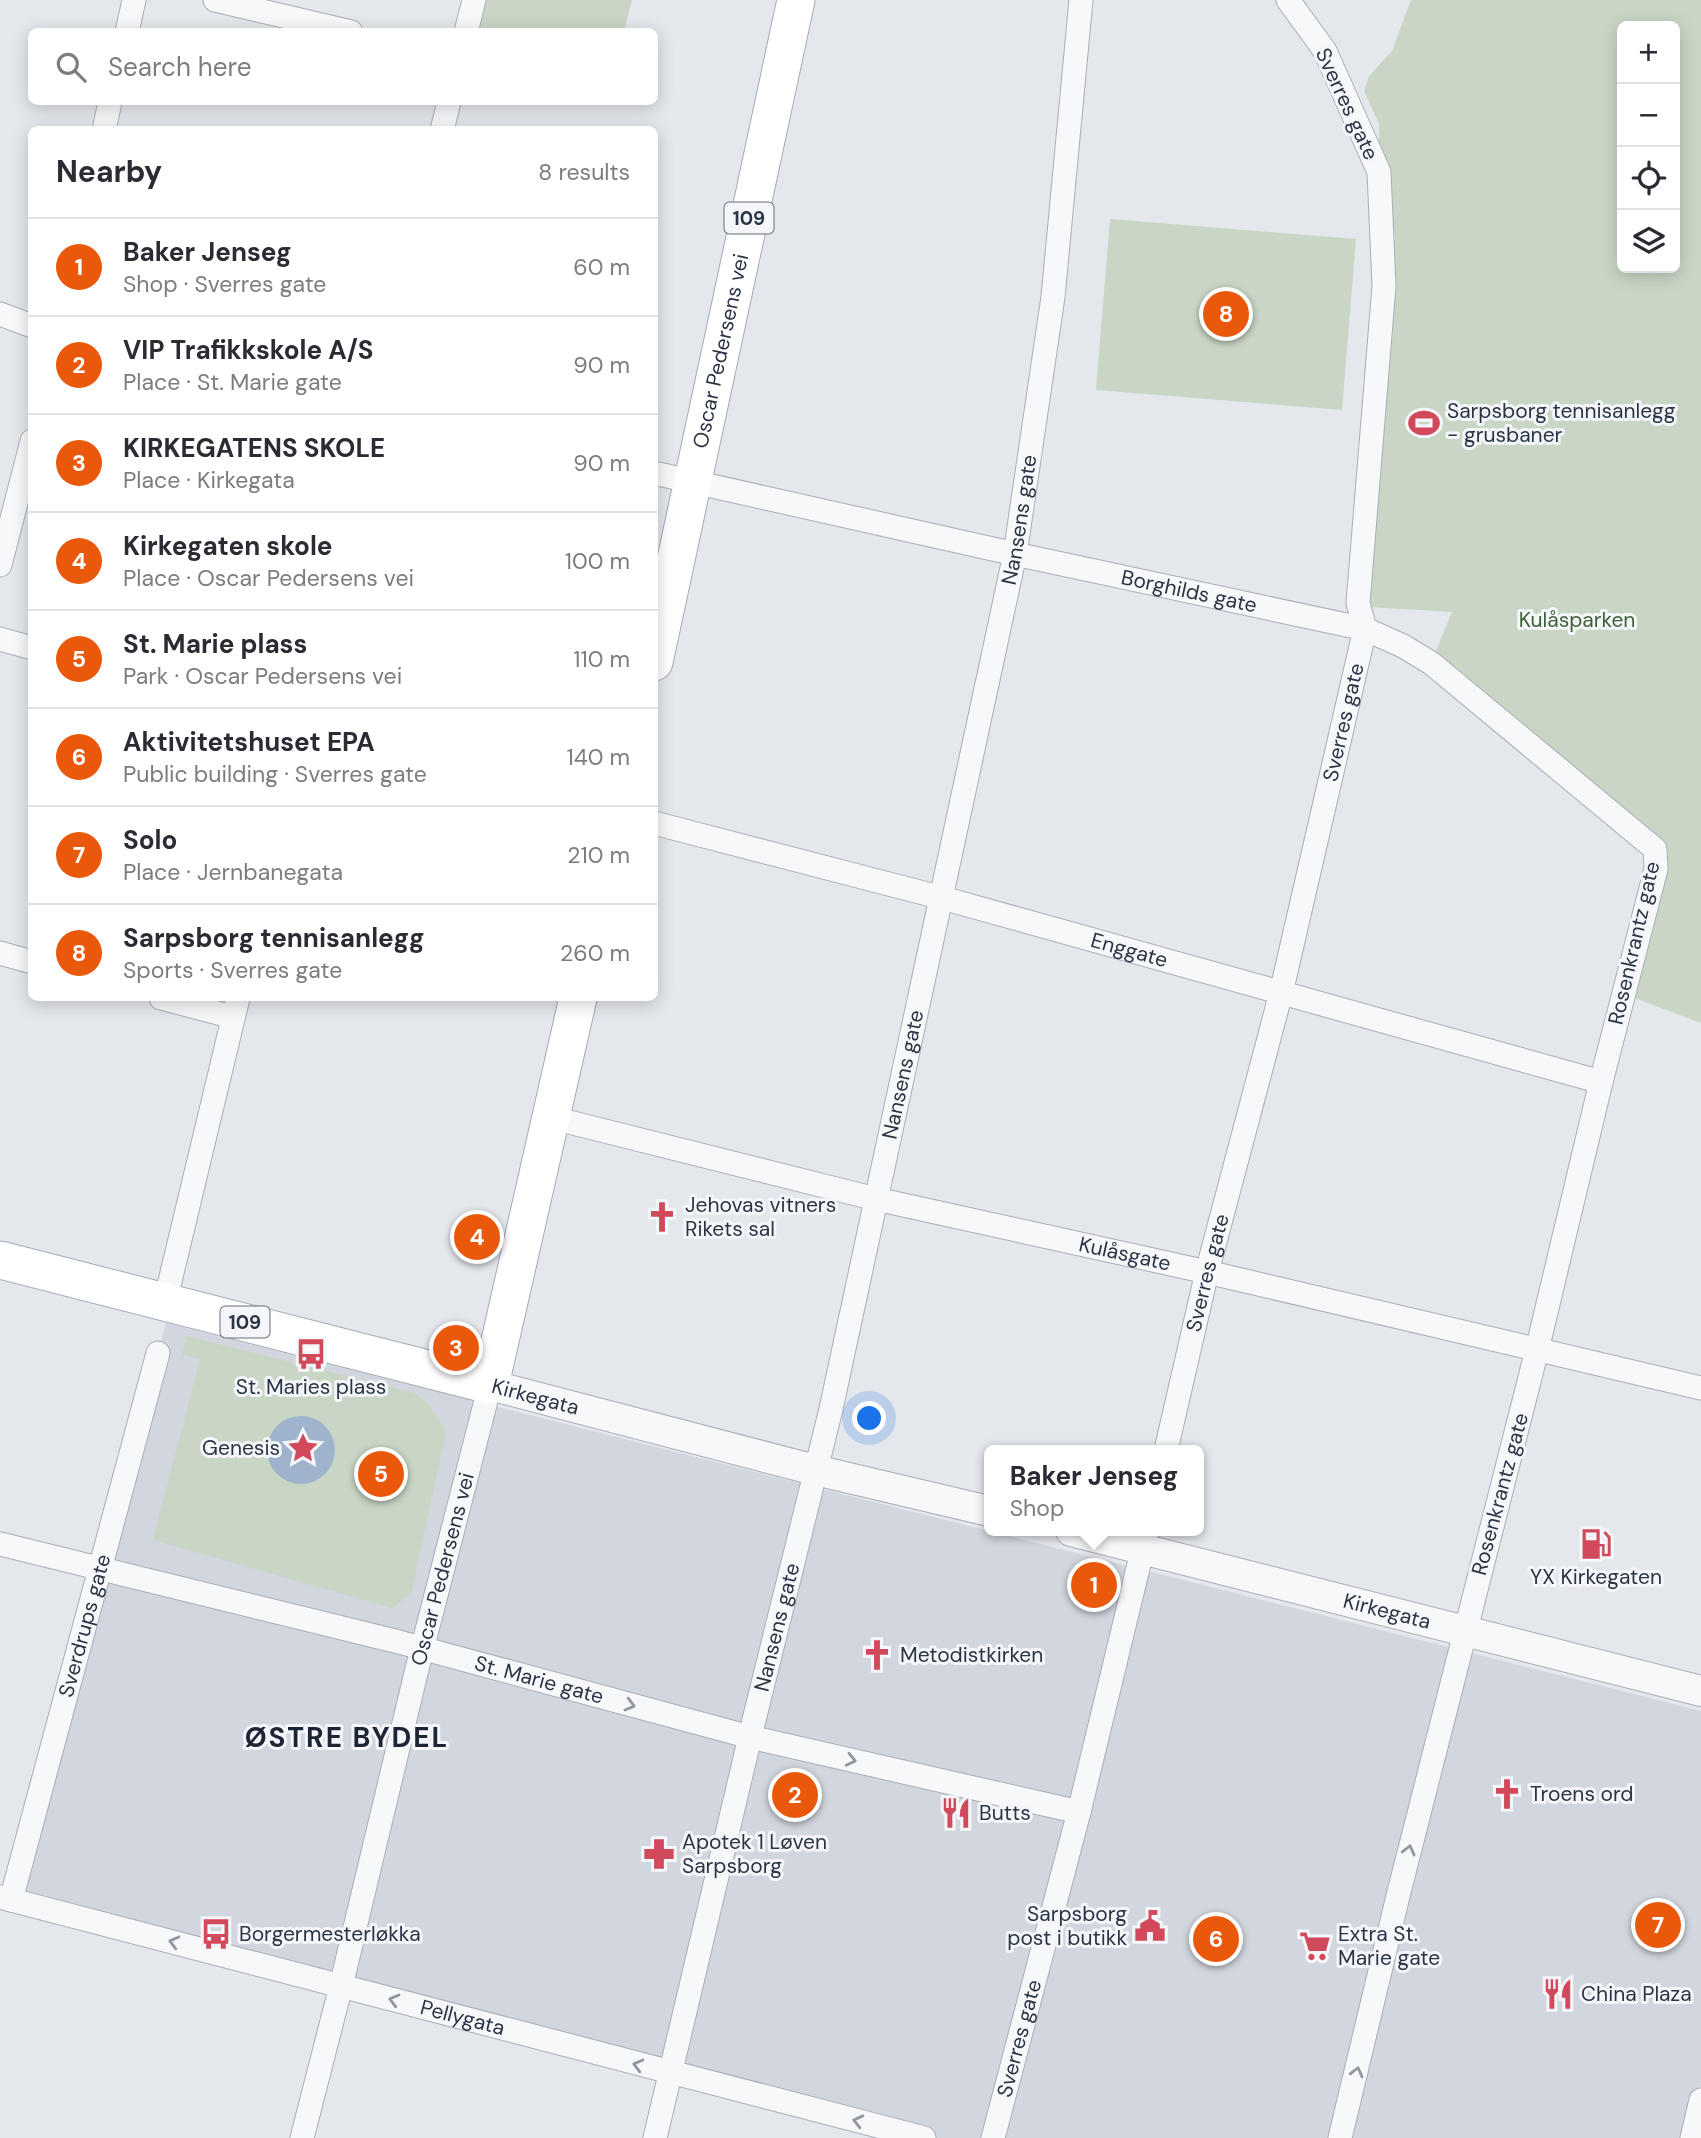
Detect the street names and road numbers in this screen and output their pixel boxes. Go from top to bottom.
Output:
street label: Sverres gate [1309,43,1385,165]
road number: 109 [724,202,774,233]
street label: Oscar Pedersens vei [686,251,755,451]
street label: Nansens gate [995,453,1044,588]
street label: Borghilds gate [1119,563,1260,619]
street label: Sverres gate [1316,660,1371,784]
street label: Rosenkrantz gate [1602,859,1666,1027]
street label: Enggate [1088,926,1171,974]
street label: Nansens gate [875,1007,930,1142]
street label: Sverres gate [1180,1211,1236,1335]
street label: Kulåsgate [1076,1230,1174,1278]
road number: 109 [220,1306,270,1338]
street label: Kirkegata [489,1372,582,1422]
street label: Rosenkrantz gate [1465,1410,1535,1578]
street label: Oscar Pedersens vei [404,1470,481,1669]
street label: Sverdrups gate [52,1551,117,1700]
street label: Nansens gate [748,1560,806,1695]
street label: Kirkegata [1340,1587,1434,1636]
street label: St. Marie gate [472,1649,607,1711]
street label: Sverres gate [990,1976,1048,2100]
street label: Pellygata [417,1993,508,2042]

